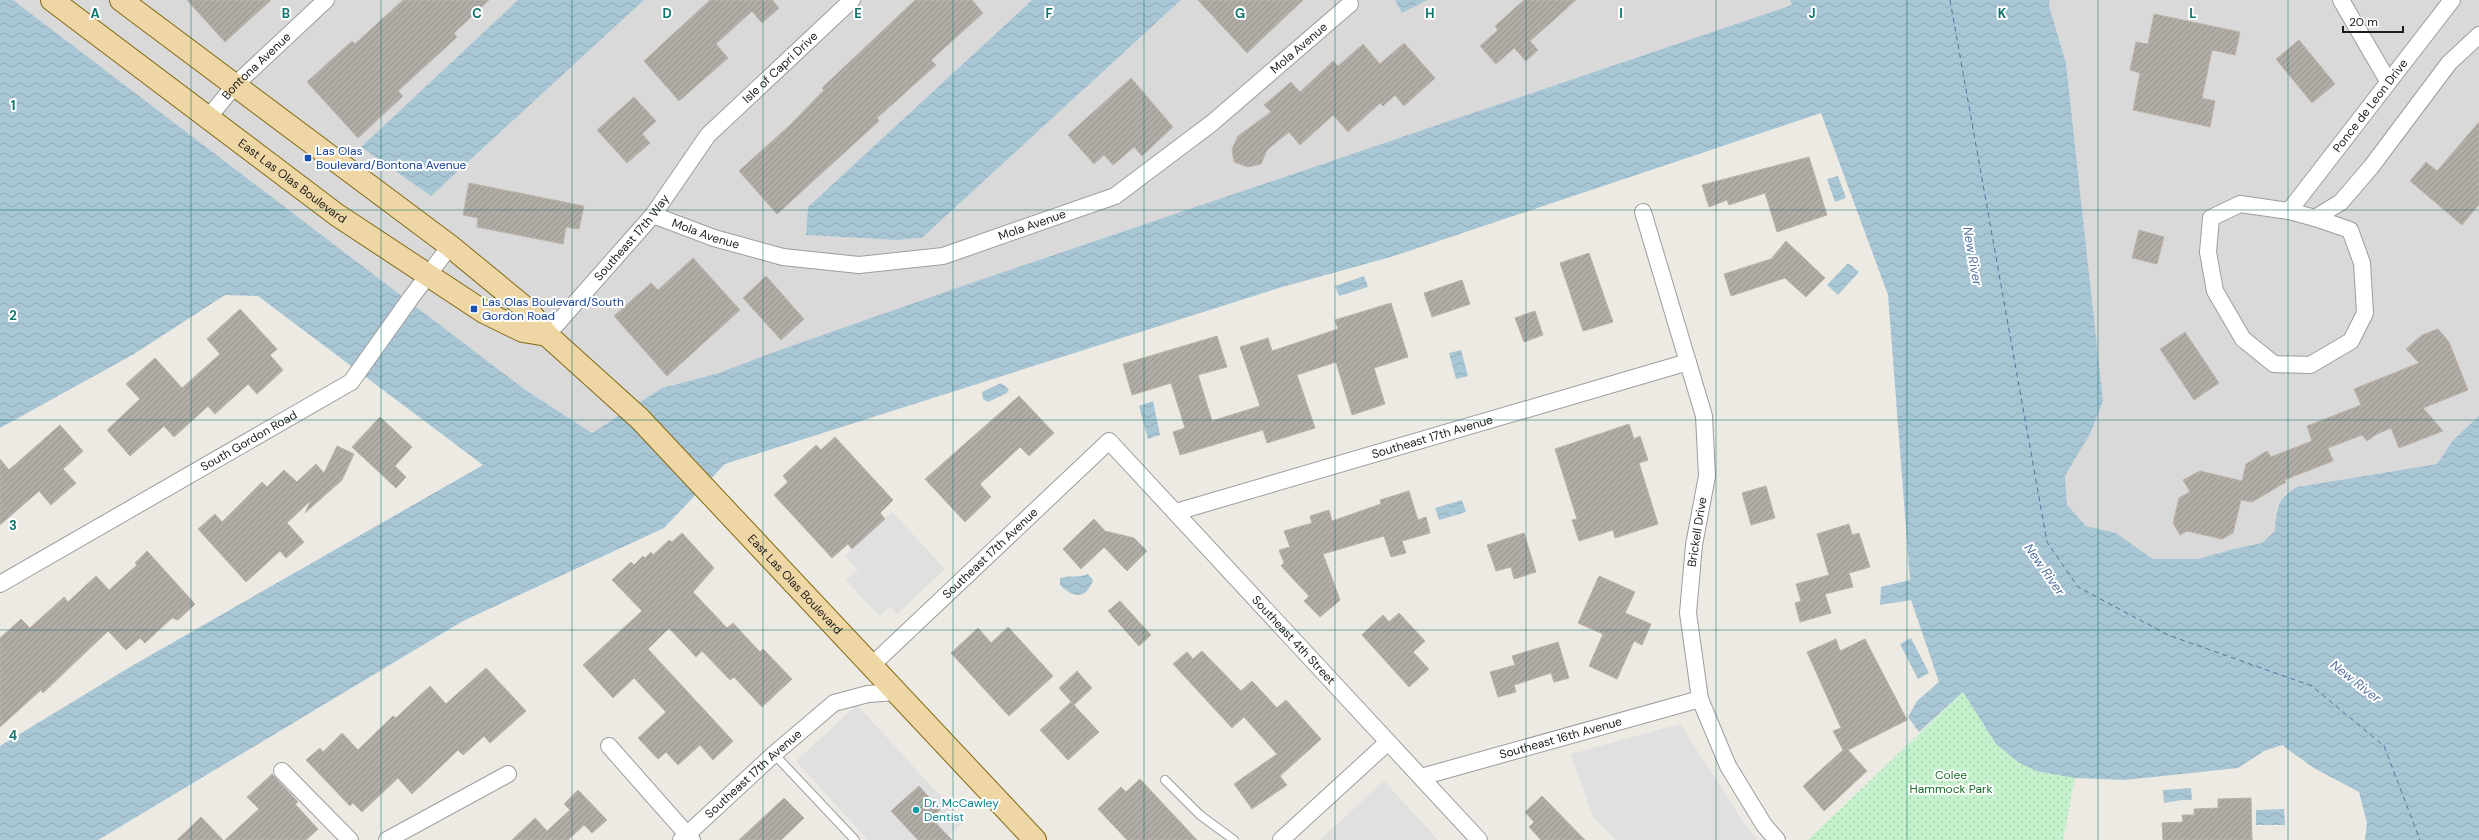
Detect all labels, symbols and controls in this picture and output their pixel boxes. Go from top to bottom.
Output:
text: A [90,5,100,22]
text: B [282,5,290,22]
text: C [472,5,482,22]
text: D [662,5,672,22]
text: E [854,5,862,22]
text: F [1045,5,1053,22]
text: G [1235,5,1245,22]
text: H [1425,5,1435,22]
text: I [1619,5,1623,22]
text: J [1808,5,1816,22]
text: K [1998,5,2007,22]
text: L [2189,5,2197,22]
scale bar [2343,8,2403,34]
text: 20 m [2349,14,2378,30]
street label: Mola Avenue [1267,19,1331,77]
street label: Isle of Capri Drive [739,28,821,107]
street label: Bontona Avenue [218,29,294,103]
street label: Ponce de Leon Drive [2329,56,2412,156]
text: 1 [11,97,15,114]
street label: East Las Olas Boulevard [235,135,350,227]
place label: Las Olas Boulevard/Bontona Avenue [316,143,467,173]
marker: Las Olas Boulevard/Bontona Avenue [303,153,313,163]
street label: Southeast 17th Way [590,191,673,284]
street label: Mola Avenue [996,206,1068,244]
street label: Mola Avenue [670,215,741,253]
water label: New River [1959,225,1986,288]
place label: Las Olas Boulevard/South Gordon Road [482,294,624,324]
marker: Las Olas Boulevard/South Gordon Road [469,304,479,314]
text: 2 [9,307,17,324]
street label: South Gordon Road [198,407,300,475]
street label: Southeast 17th Avenue [1370,412,1495,462]
street label: Brickell Drive [1684,496,1710,568]
street label: Southeast 17th Avenue [939,504,1041,602]
text: 3 [9,517,17,534]
street label: East Las Olas Boulevard [744,531,846,638]
water label: New River [2021,540,2069,600]
street label: Southeast 4th Street [1248,592,1339,688]
water label: New River [2327,656,2385,707]
street label: Southeast 16th Avenue [1498,713,1624,763]
street label: Southeast 17th Avenue [701,726,805,822]
text: 4 [9,727,17,744]
park label: Colee Hammock Park [1909,767,1993,797]
place label: Dr. McCawley Dentist [924,795,999,825]
marker: Dr. McCawley Dentist [911,805,921,815]

